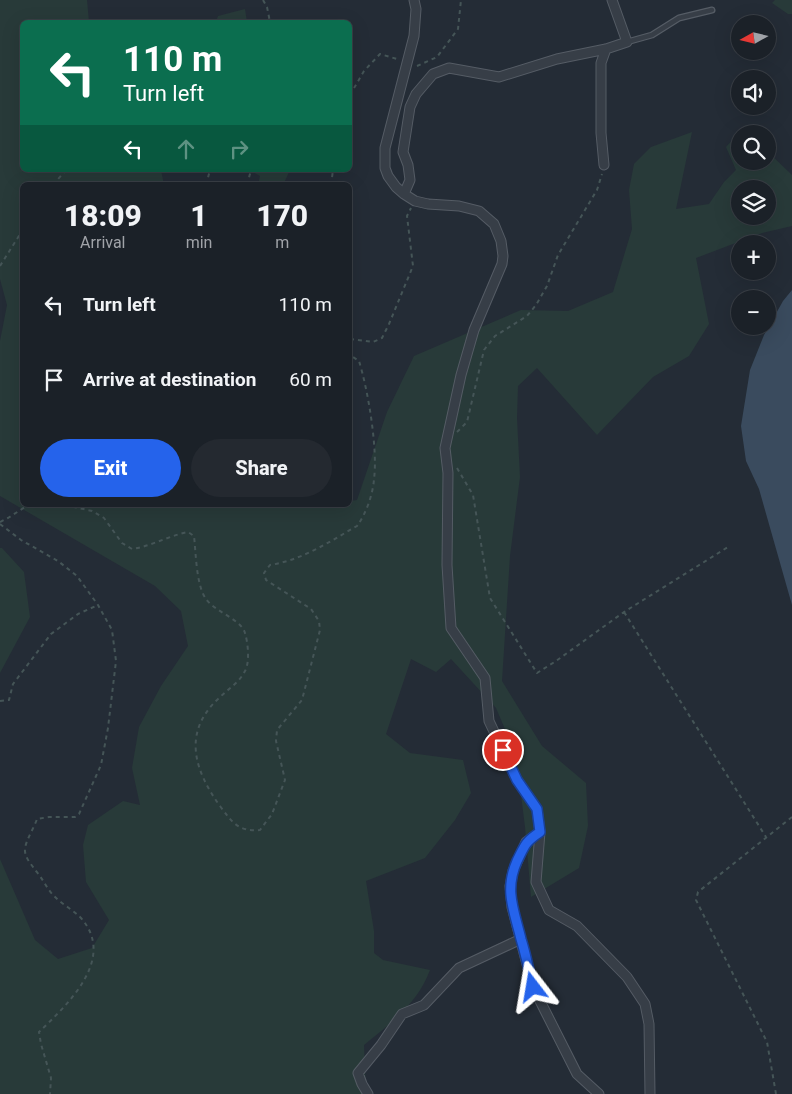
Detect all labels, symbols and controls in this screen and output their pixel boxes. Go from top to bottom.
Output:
north arrow [731,15,776,60]
map controls [731,15,776,335]
text: 110 m [123,39,222,80]
icon: left [40,40,105,105]
button: sound [731,70,776,115]
text: Turn left [123,81,204,106]
button: search [731,125,776,170]
icon: left [119,135,147,163]
icon: ahead [172,135,200,163]
icon: right [225,135,253,163]
button: layers [731,180,776,225]
text: 18:09 [64,198,142,233]
text: 1 [190,198,208,233]
text: 170 [256,198,308,233]
text: Arrival [80,233,126,252]
text: min [186,233,212,252]
text: m [275,233,289,252]
button: + [731,235,776,280]
button: − [731,290,776,335]
icon: left [40,291,68,319]
text: Turn left [83,293,156,316]
text: 110 m [279,293,332,316]
icon: arrive [40,366,68,394]
text: Arrive at destination [83,368,256,391]
text: 60 m [289,368,332,391]
button: Exit [40,439,181,497]
button: Share [191,439,332,497]
pin [482,729,524,771]
icon: arrive [489,736,517,764]
position arrow [506,960,558,1012]

